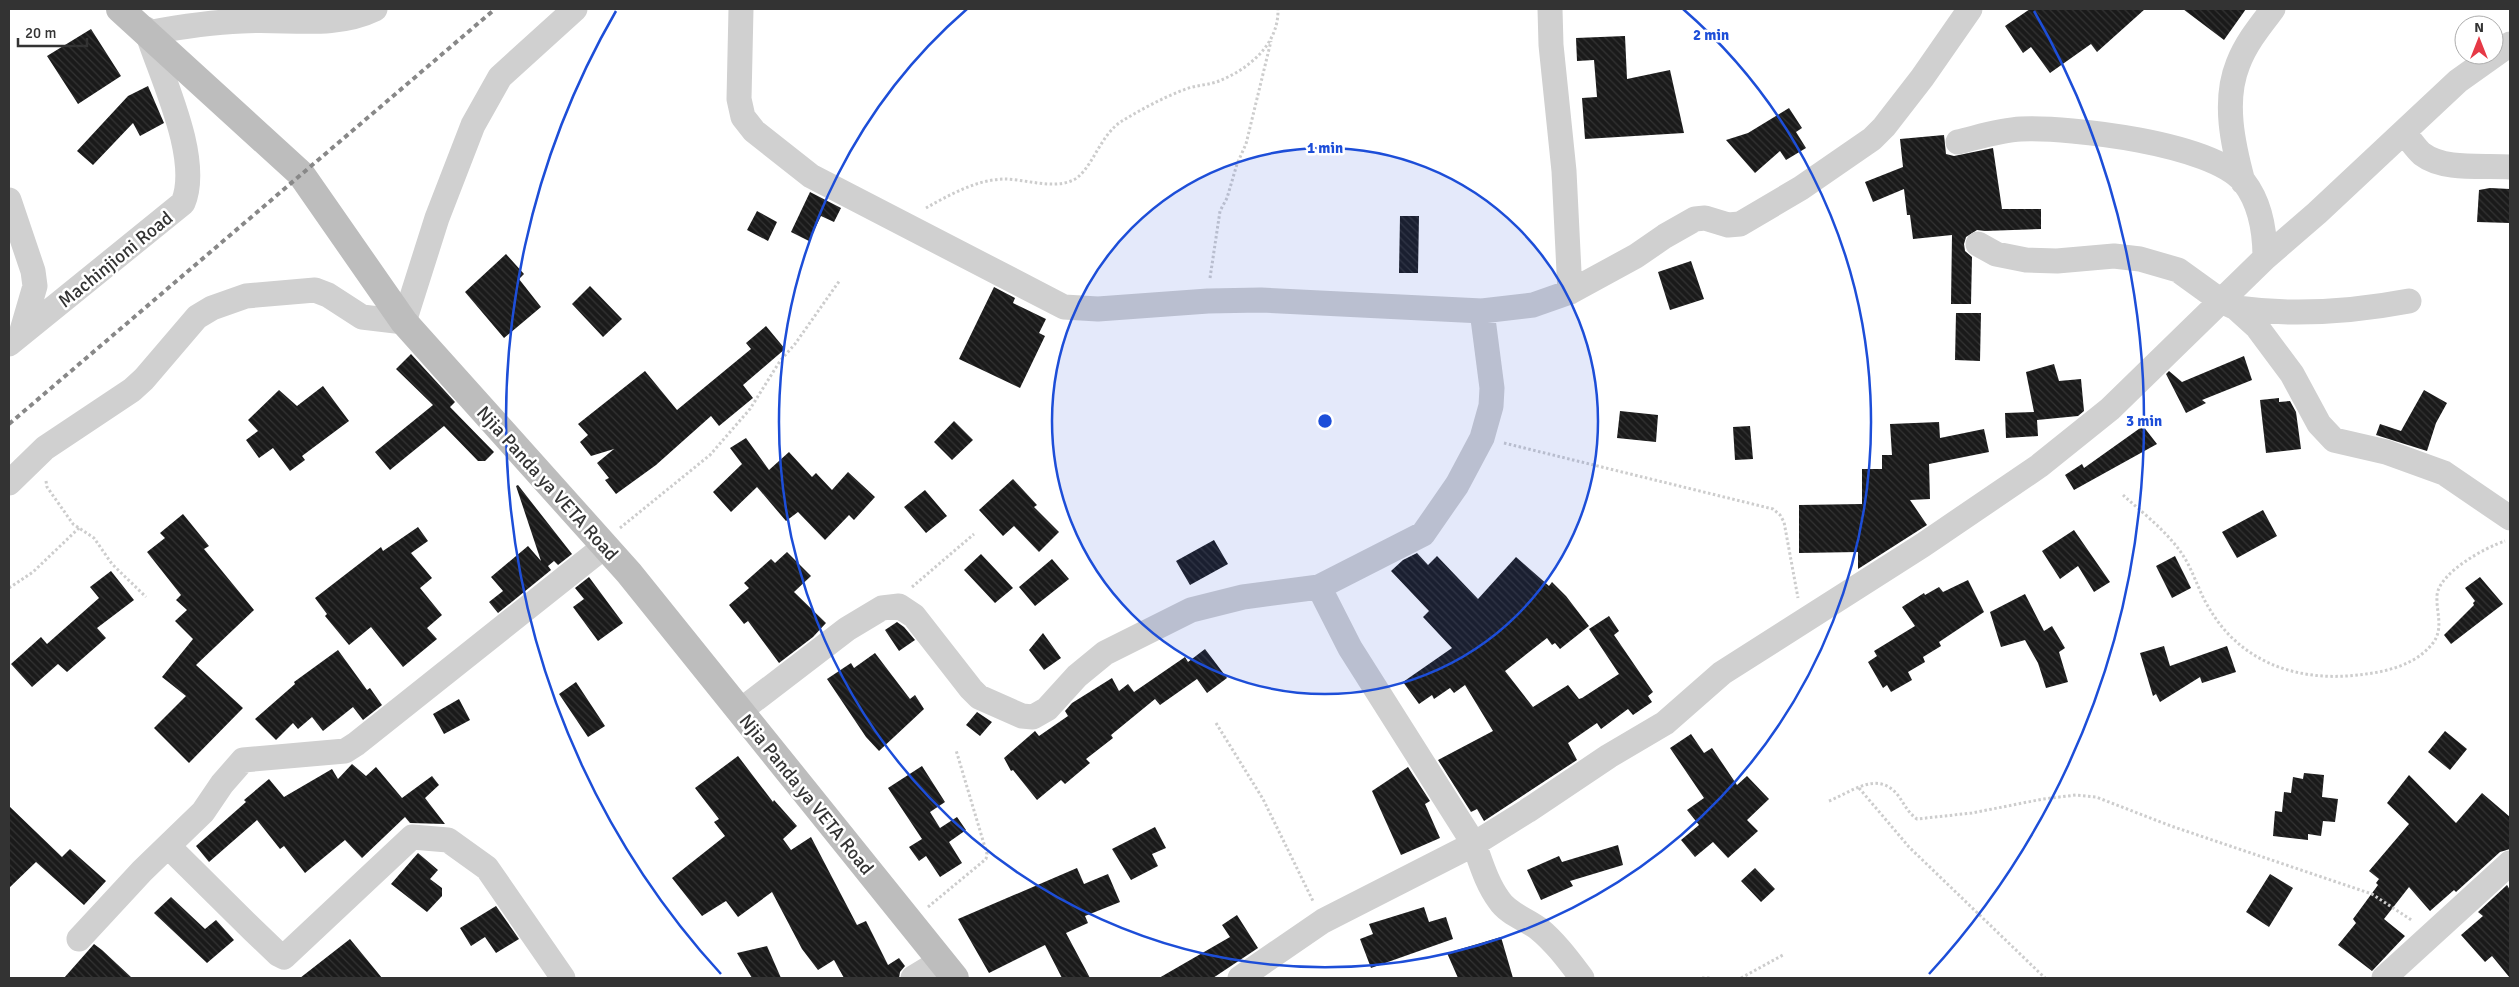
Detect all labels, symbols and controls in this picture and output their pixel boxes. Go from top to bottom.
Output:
scale bar [18,15,86,47]
north arrow [2454,15,2504,65]
text: N [2474,19,2484,36]
text: 20 m [25,24,56,42]
text: 2 min [1693,26,1729,44]
text: 1 min [1307,139,1343,157]
street label: Machinjioni Road [54,206,178,313]
street label: Njia Panda ya VETA Road [471,401,623,566]
centre of rings [1316,412,1334,430]
text: 3 min [2126,412,2162,430]
street label: Njia Panda ya VETA Road [734,709,879,880]

